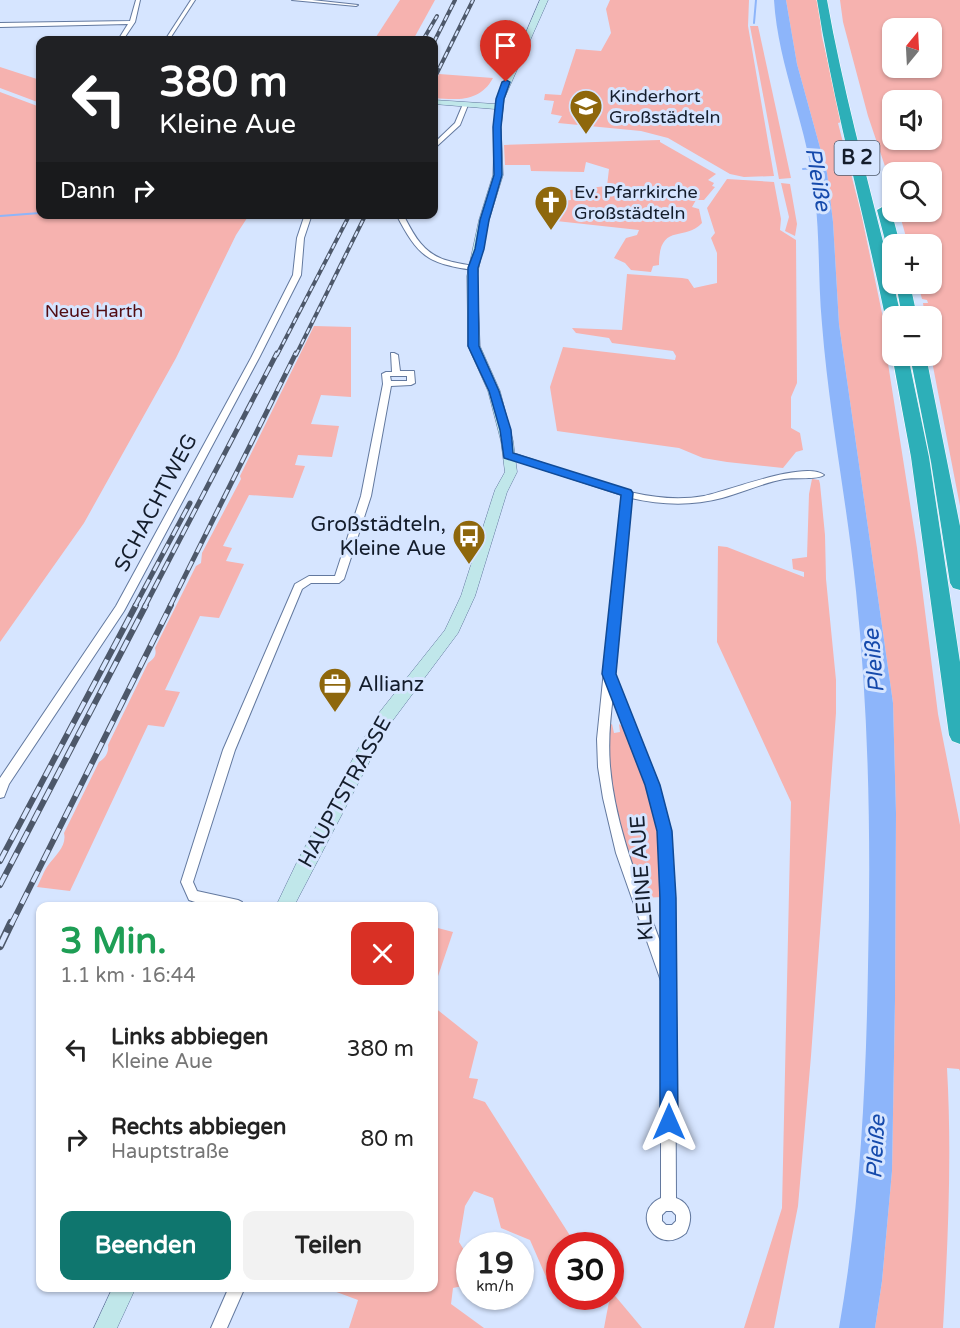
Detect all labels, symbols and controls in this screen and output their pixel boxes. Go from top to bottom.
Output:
north arrow [882,18,942,78]
map controls [882,18,942,366]
pin [480,20,531,82]
icon: arrive [489,29,522,62]
text: 380 m [159,57,288,108]
icon: left [60,60,138,138]
place label: Kinderhort Großstädteln [609,85,720,128]
school or university icon: Kinderhort Großstädteln [568,88,604,135]
button: sound [882,90,942,150]
text: Kleine Aue [159,108,296,141]
road number: B 2 [834,141,880,175]
water label: Pleiße [800,145,837,214]
button: search [882,162,942,222]
icon: right [127,174,160,207]
text: Dann [60,178,115,204]
place label: Ev. Pfarrkirche Großstädteln [574,181,698,224]
church icon: Ev. Pfarrkirche Großstädteln [533,184,569,231]
button: + [882,234,942,294]
park label: Neue Harth [45,300,143,322]
button: − [882,306,942,366]
street label: SCHACHTWEG [109,430,203,576]
place label: Großstädteln, Kleine Aue [311,512,446,561]
bus stop icon: Großstädteln, Kleine Aue [451,518,487,565]
water label: Pleiße [858,627,890,694]
office icon: Allianz [317,666,353,713]
place label: Allianz [358,672,424,697]
street label: HAUPTSTRASSE [293,712,397,872]
street label: KLEINE AUE [625,814,659,942]
text: 3 Min. [60,920,167,963]
button: close [351,922,414,985]
text: 1.1 km · 16:44 [60,964,196,988]
text: Links abbiegen [111,1024,269,1050]
icon: left [60,1033,93,1066]
text: 380 m [347,1036,414,1062]
text: Kleine Aue [111,1050,213,1074]
position arrow [637,1090,701,1154]
water label: Pleiße [861,1113,891,1180]
text: Rechts abbiegen [111,1114,286,1140]
icon: right [60,1123,93,1156]
text: 80 m [360,1126,414,1152]
text: Hauptstraße [111,1140,229,1164]
button: Beenden [60,1211,231,1280]
button: Teilen [243,1211,414,1280]
speed limit sign: 30 [546,1232,624,1310]
text: 19 [476,1245,514,1282]
text: km/h [476,1277,514,1295]

